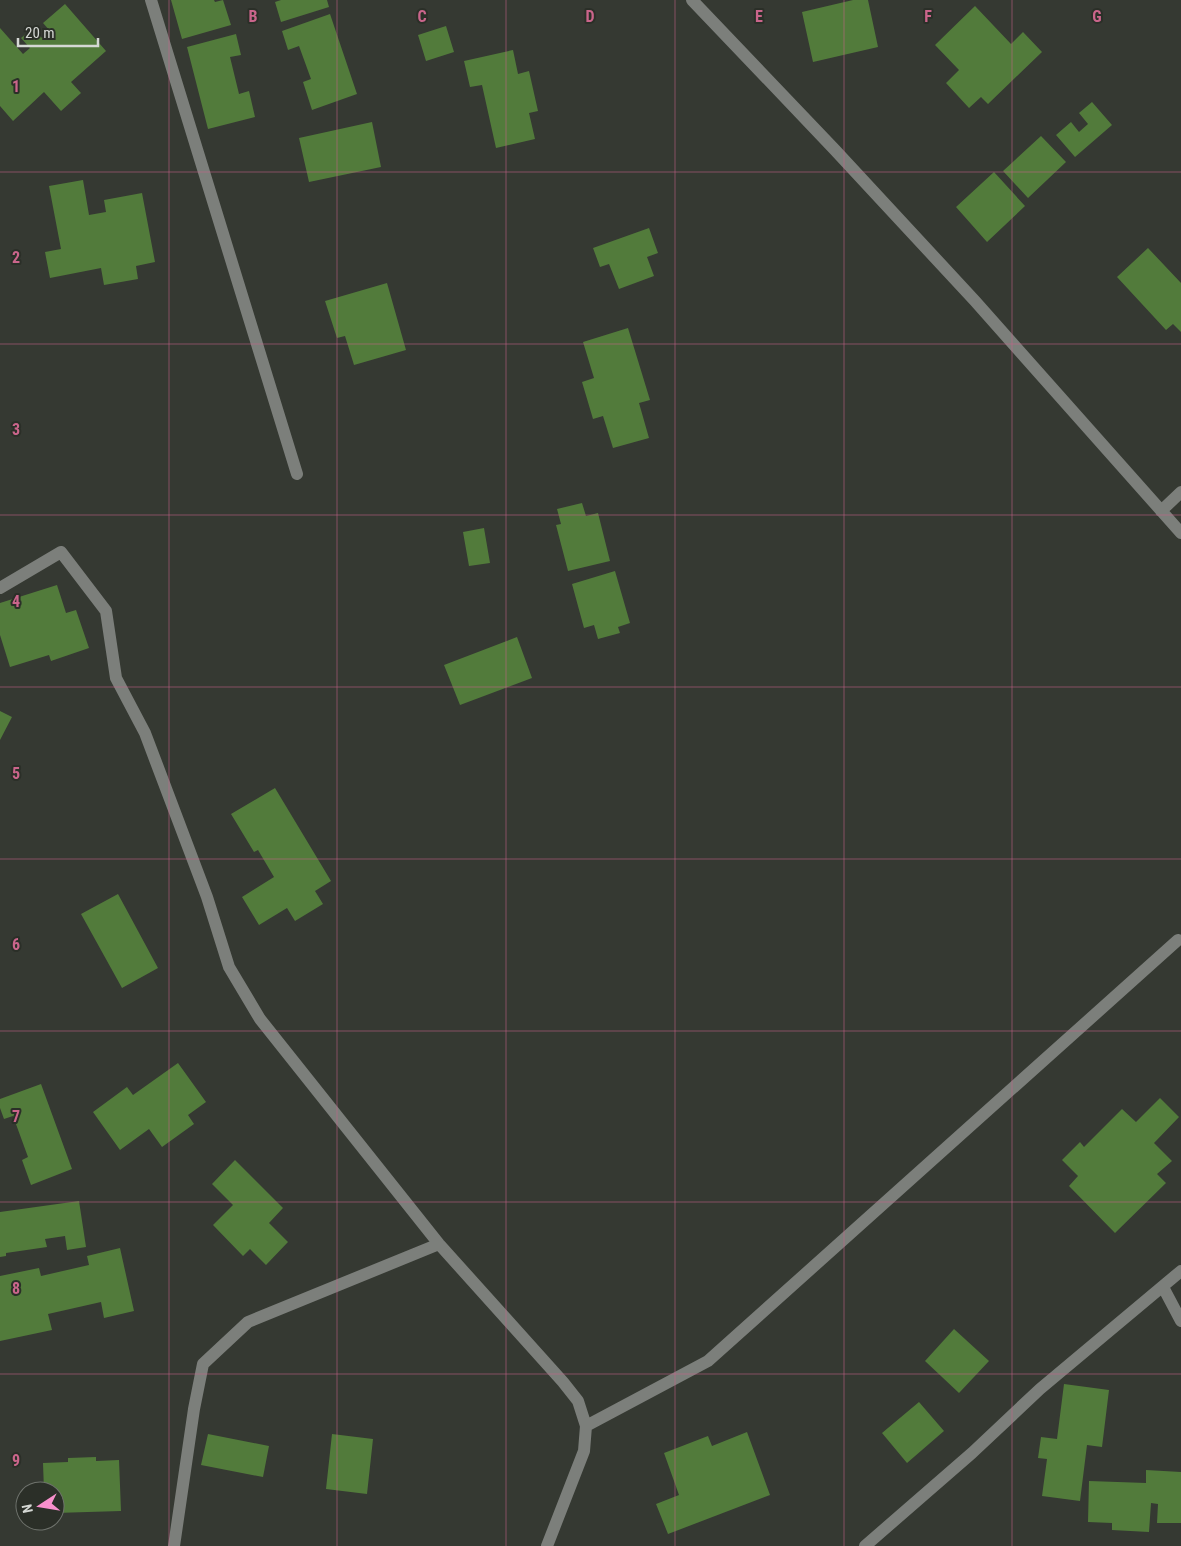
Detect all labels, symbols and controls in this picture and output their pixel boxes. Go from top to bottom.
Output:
text: B [249,7,258,26]
text: C [417,7,427,26]
text: D [585,7,595,26]
text: E [755,7,763,26]
text: F [924,7,932,26]
text: G [1092,7,1102,26]
scale bar [18,15,98,47]
text: 20 m [25,24,55,42]
text: 1 [12,77,20,96]
text: 2 [12,248,20,267]
text: 3 [12,420,20,439]
text: 4 [12,592,20,611]
text: 5 [12,764,20,783]
text: 6 [12,935,20,954]
text: 7 [12,1107,20,1126]
text: 8 [12,1279,20,1298]
text: 9 [12,1451,20,1470]
north arrow [15,1481,65,1531]
text: N [19,1503,36,1515]

